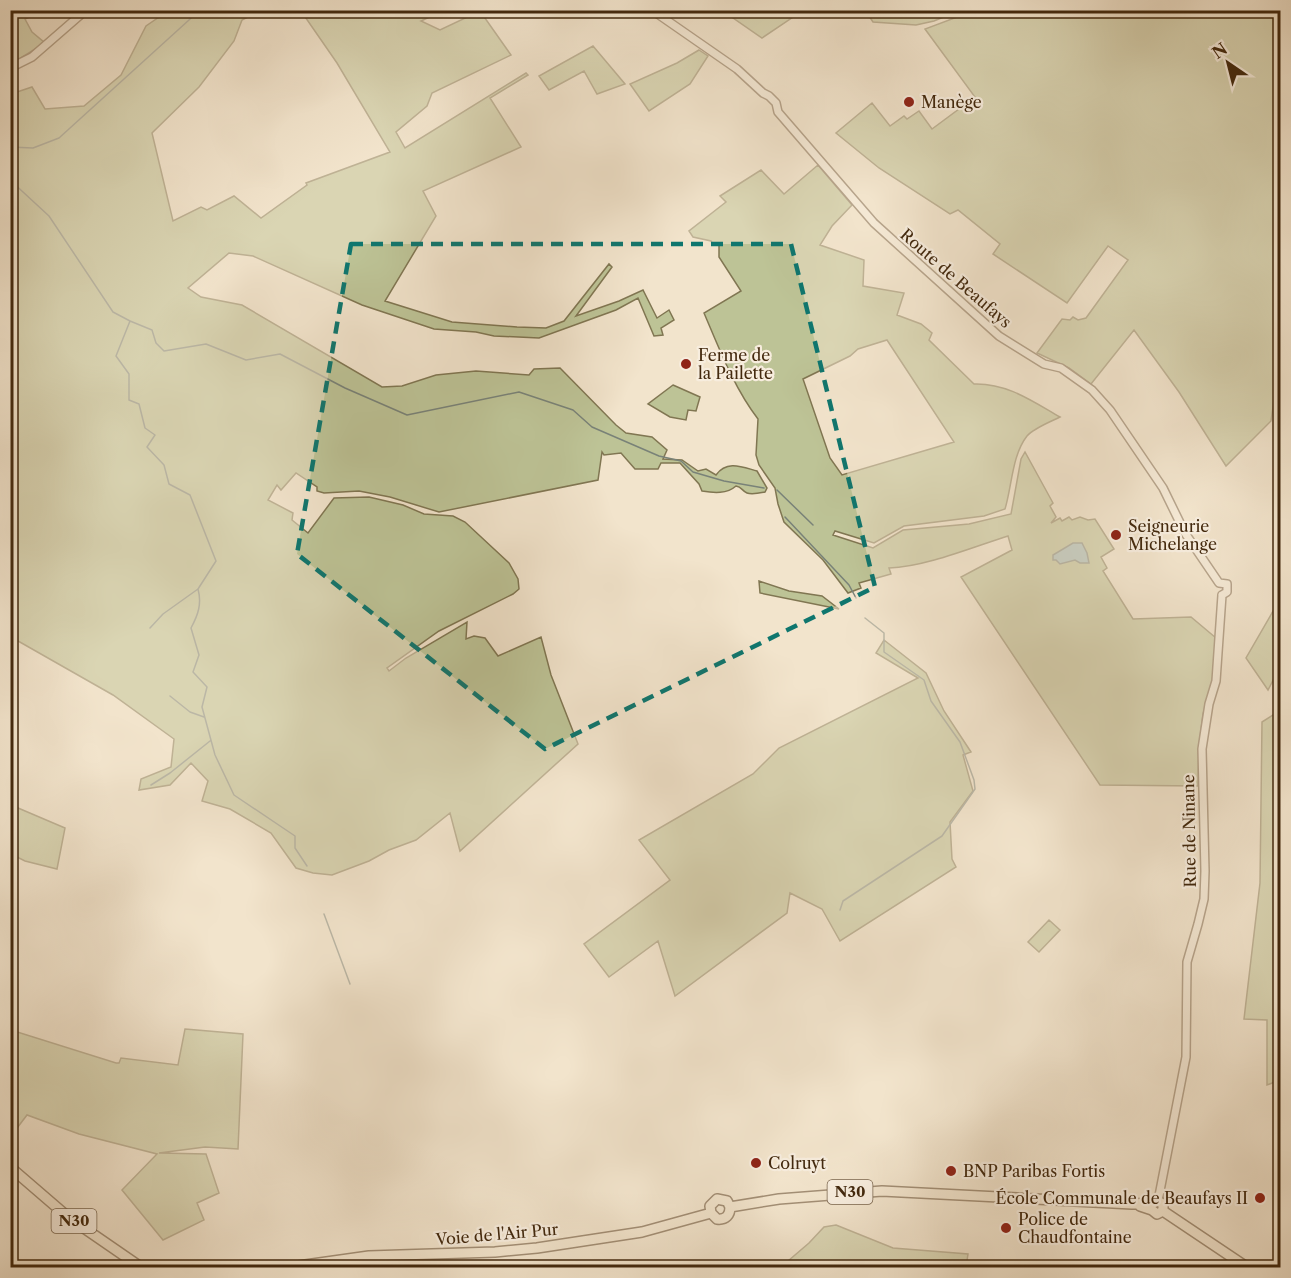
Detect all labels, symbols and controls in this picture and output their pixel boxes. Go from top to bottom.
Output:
north arrow [1198,33,1258,93]
text: N [1208,38,1231,63]
place label: Manège [921,92,982,112]
marker: Manège [902,95,916,109]
street label: Route de Beaufays [896,224,1016,332]
place label: Ferme de la Pailette [698,345,773,383]
marker: Ferme de la Pailette [679,357,693,371]
place label: Seigneurie Michelange [1128,516,1217,554]
marker: Seigneurie Michelange [1109,528,1123,542]
street label: Rue de Ninane [1178,774,1200,888]
place label: Colruyt [768,1153,826,1173]
marker: Colruyt [749,1156,763,1170]
place label: BNP Paribas Fortis [963,1161,1105,1181]
marker: BNP Paribas Fortis [944,1164,958,1178]
road number: N30 [828,1180,872,1204]
place label: École Communale de Beaufays II [996,1188,1248,1208]
marker: École Communale de Beaufays II [1253,1191,1267,1205]
road number: N30 [52,1209,97,1233]
place label: Police de Chaudfontaine [1018,1209,1132,1247]
street label: Voie de l'Air Pur [434,1219,559,1249]
marker: Police de Chaudfontaine [999,1221,1013,1235]

